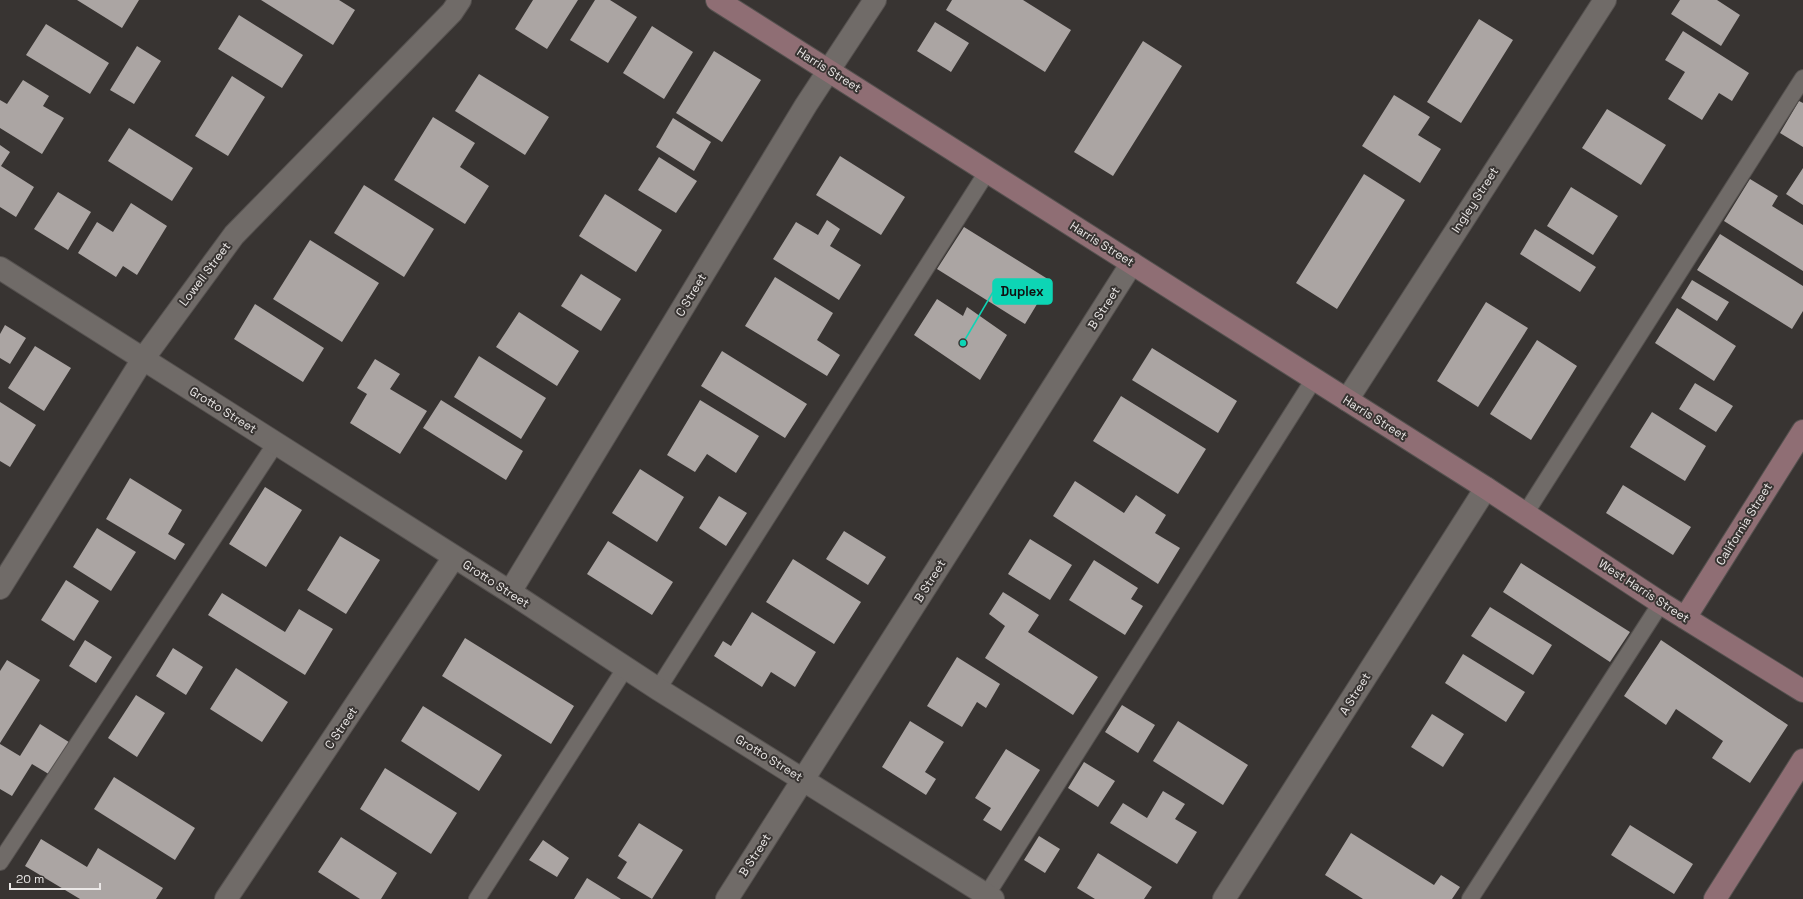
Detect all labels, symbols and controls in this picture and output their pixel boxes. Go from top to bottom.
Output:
street label: Harris Street [794,44,864,96]
street label: Ingley Street [1448,164,1502,236]
street label: Harris Street [1067,218,1137,270]
street label: Lowell Street [176,239,234,309]
street label: C Street [672,271,710,319]
callout: Duplex [993,279,1052,304]
text: Duplex [1000,283,1044,300]
street label: B Street [1084,284,1124,332]
street label: Grotto Street [186,383,260,437]
street label: Harris Street [1340,392,1410,444]
street label: California Street [1712,480,1776,568]
street label: West Harris Street [1596,556,1692,626]
street label: Grotto Street [460,557,532,611]
street label: B Street [911,557,949,605]
street label: A Street [1336,670,1374,718]
street label: C Street [321,704,361,752]
street label: Grotto Street [732,731,806,785]
street label: B Street [735,831,775,879]
scale bar [10,865,100,891]
text: 20 m [16,871,44,887]

